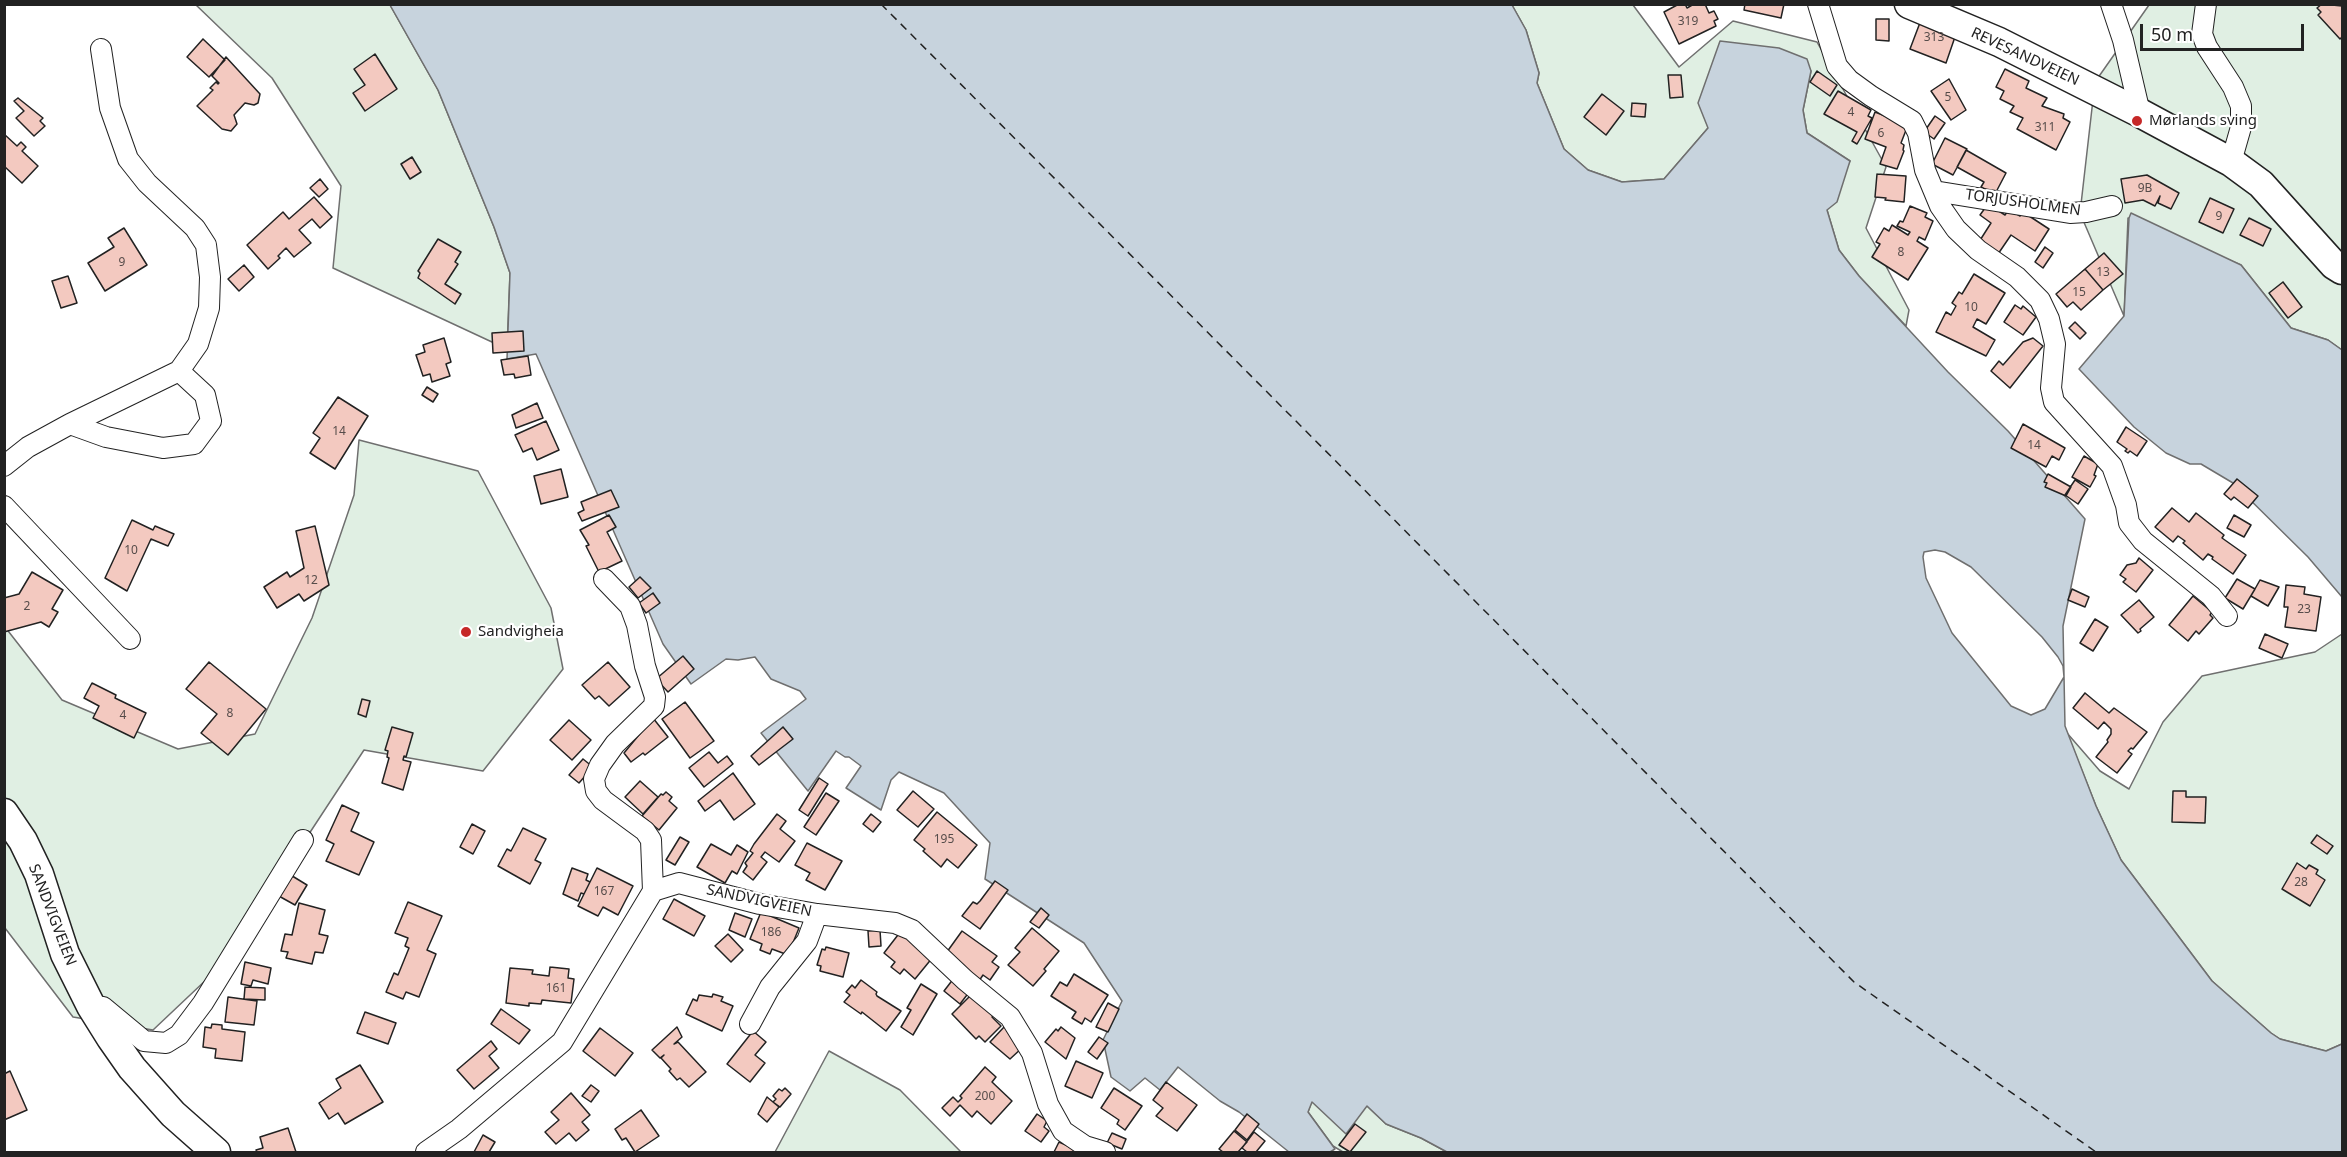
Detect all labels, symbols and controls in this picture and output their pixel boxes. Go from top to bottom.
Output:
scale bar [2143,12,2306,50]
house number: 319 [1678,15,1698,29]
text: 50 m [2151,22,2193,46]
street label: REVESANDVEIEN [1968,24,2082,90]
house number: 313 [1924,31,1944,45]
house number: 5 [1945,91,1951,105]
house number: 4 [1848,106,1854,120]
place label: Mørlands sving [2149,112,2257,130]
marker: Mørlands sving [2130,114,2144,128]
house number: 311 [2035,121,2055,135]
house number: 6 [1878,127,1884,141]
house number: 9B [2138,182,2152,196]
street label: TORJUSHOLMEN [1964,186,2082,220]
house number: 9 [2216,210,2222,224]
house number: 8 [1898,246,1904,260]
house number: 9 [119,256,125,270]
house number: 13 [2096,266,2110,280]
house number: 15 [2072,286,2086,300]
house number: 10 [1964,301,1978,315]
house number: 14 [332,425,346,439]
house number: 14 [2027,439,2041,453]
house number: 10 [124,544,138,558]
house number: 12 [304,574,318,588]
house number: 2 [24,600,30,614]
house number: 23 [2297,603,2311,617]
place label: Sandvigheia [478,623,564,641]
marker: Sandvigheia [459,625,473,639]
house number: 8 [227,707,233,721]
house number: 4 [120,709,126,723]
house number: 195 [934,833,954,847]
street label: SANDVIGVEIEN [24,862,80,968]
house number: 28 [2294,876,2308,890]
street label: SANDVIGVEIEN [705,881,813,921]
house number: 167 [594,885,614,899]
house number: 186 [761,926,781,940]
house number: 161 [546,982,566,996]
house number: 200 [975,1090,995,1104]

